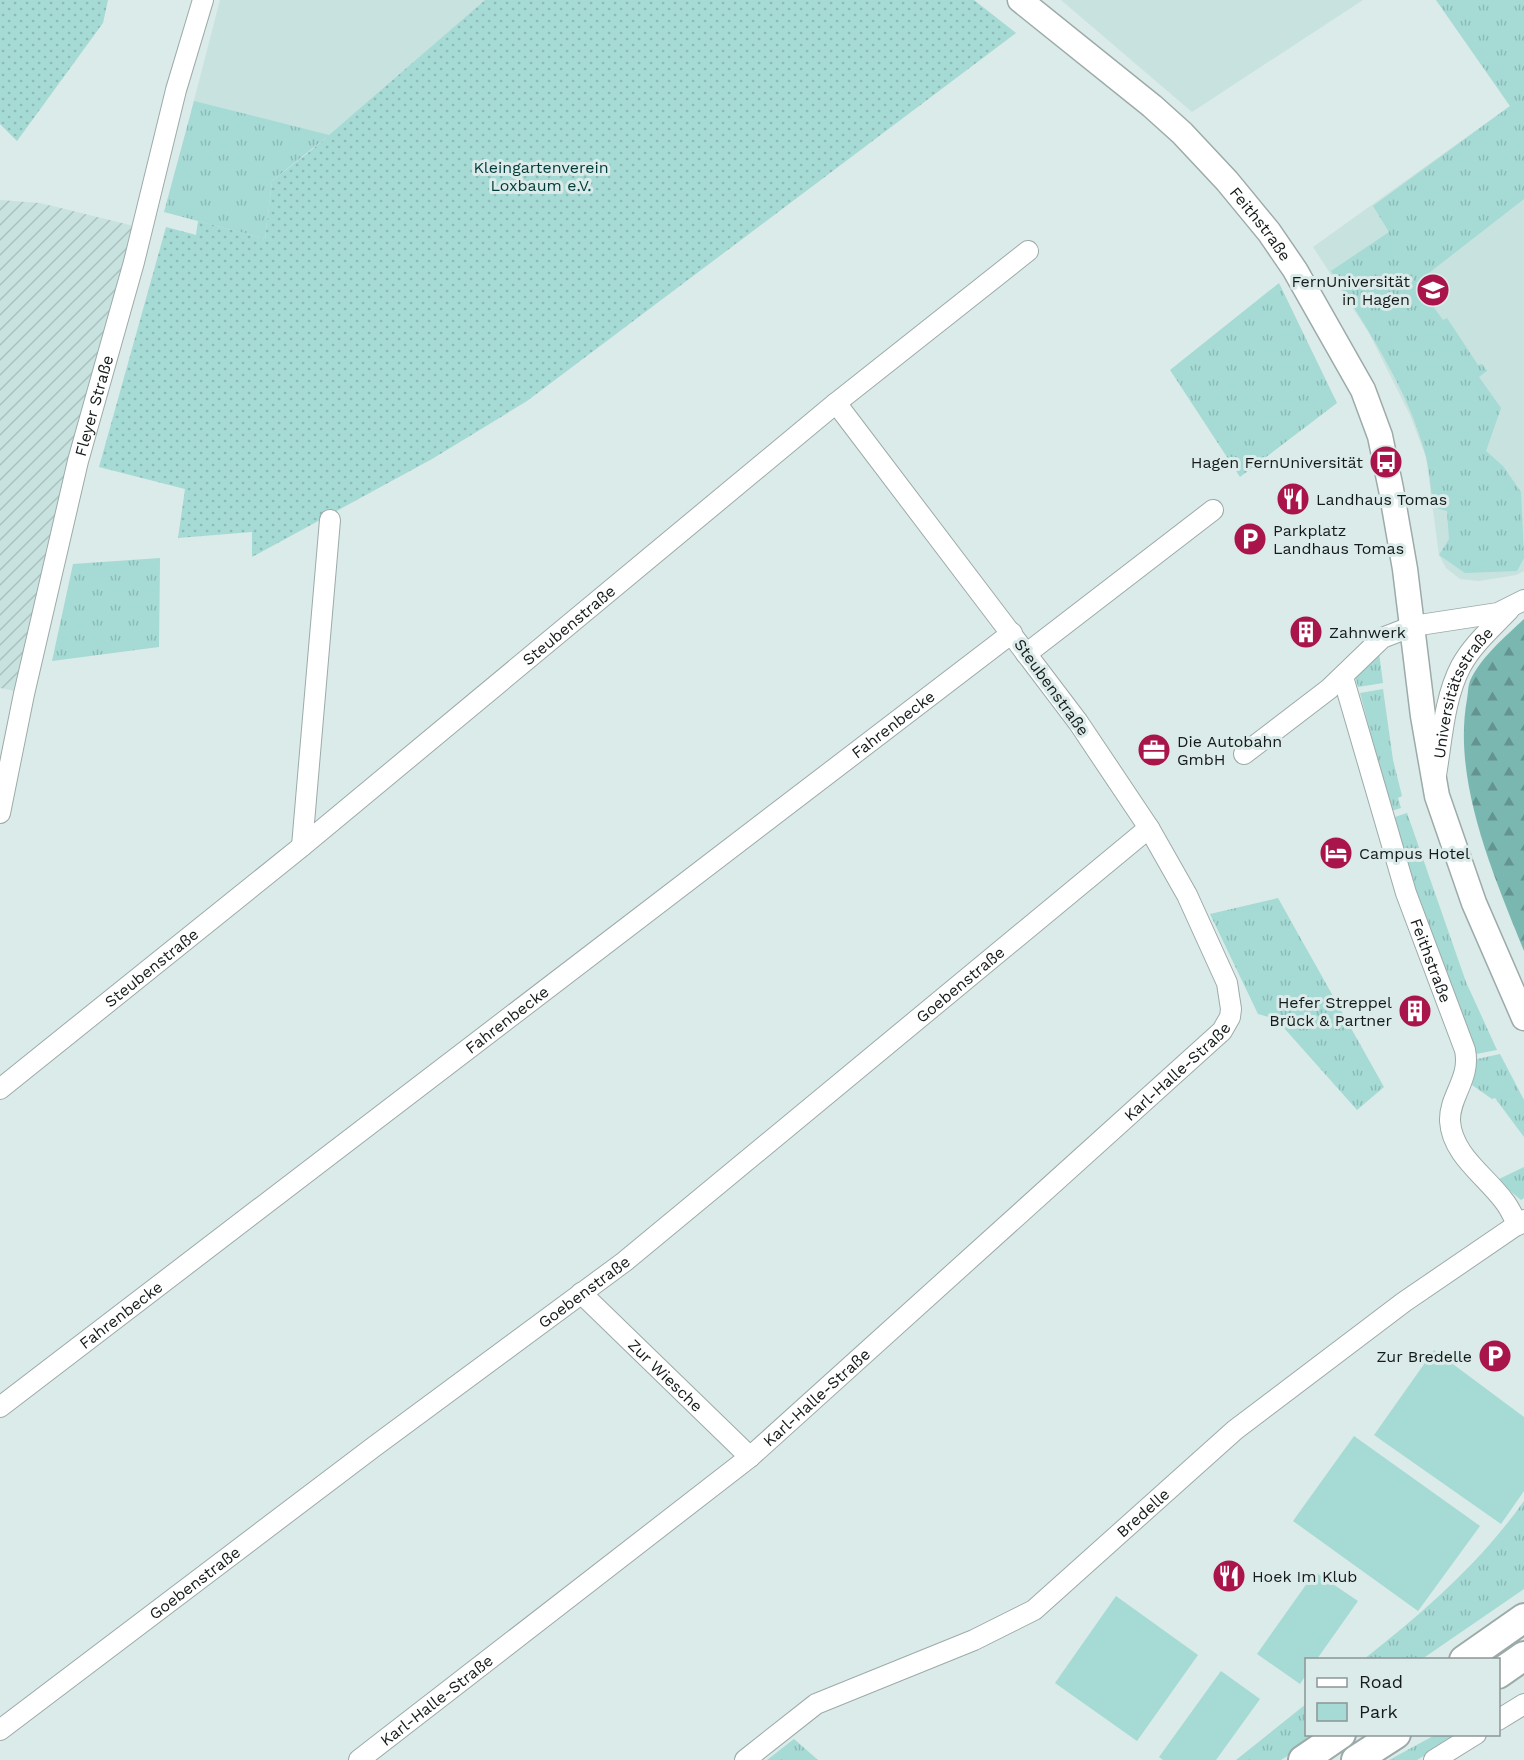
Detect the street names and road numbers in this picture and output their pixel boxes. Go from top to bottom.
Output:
street label: Feithstraße [1226,183,1295,265]
street label: Fleyer Straße [71,353,117,459]
street label: Steubenstraße [519,581,619,669]
street label: Universitätsstraße [1430,623,1497,760]
street label: Steubenstraße [1010,635,1093,739]
street label: Fahrenbecke [848,687,938,762]
street label: Feithstraße [1406,916,1455,1005]
street label: Steubenstraße [101,924,202,1011]
street label: Goebenstraße [912,942,1009,1027]
street label: Fahrenbecke [462,982,552,1058]
street label: Karl-Halle-Straße [1120,1019,1235,1125]
street label: Goebenstraße [534,1252,634,1332]
street label: Fahrenbecke [76,1277,166,1353]
street label: Zur Wiesche [624,1335,707,1416]
street label: Karl-Halle-Straße [759,1344,874,1451]
street label: Bredelle [1113,1484,1173,1541]
street label: Goebenstraße [146,1543,244,1624]
street label: Karl-Halle-Straße [377,1651,497,1750]

